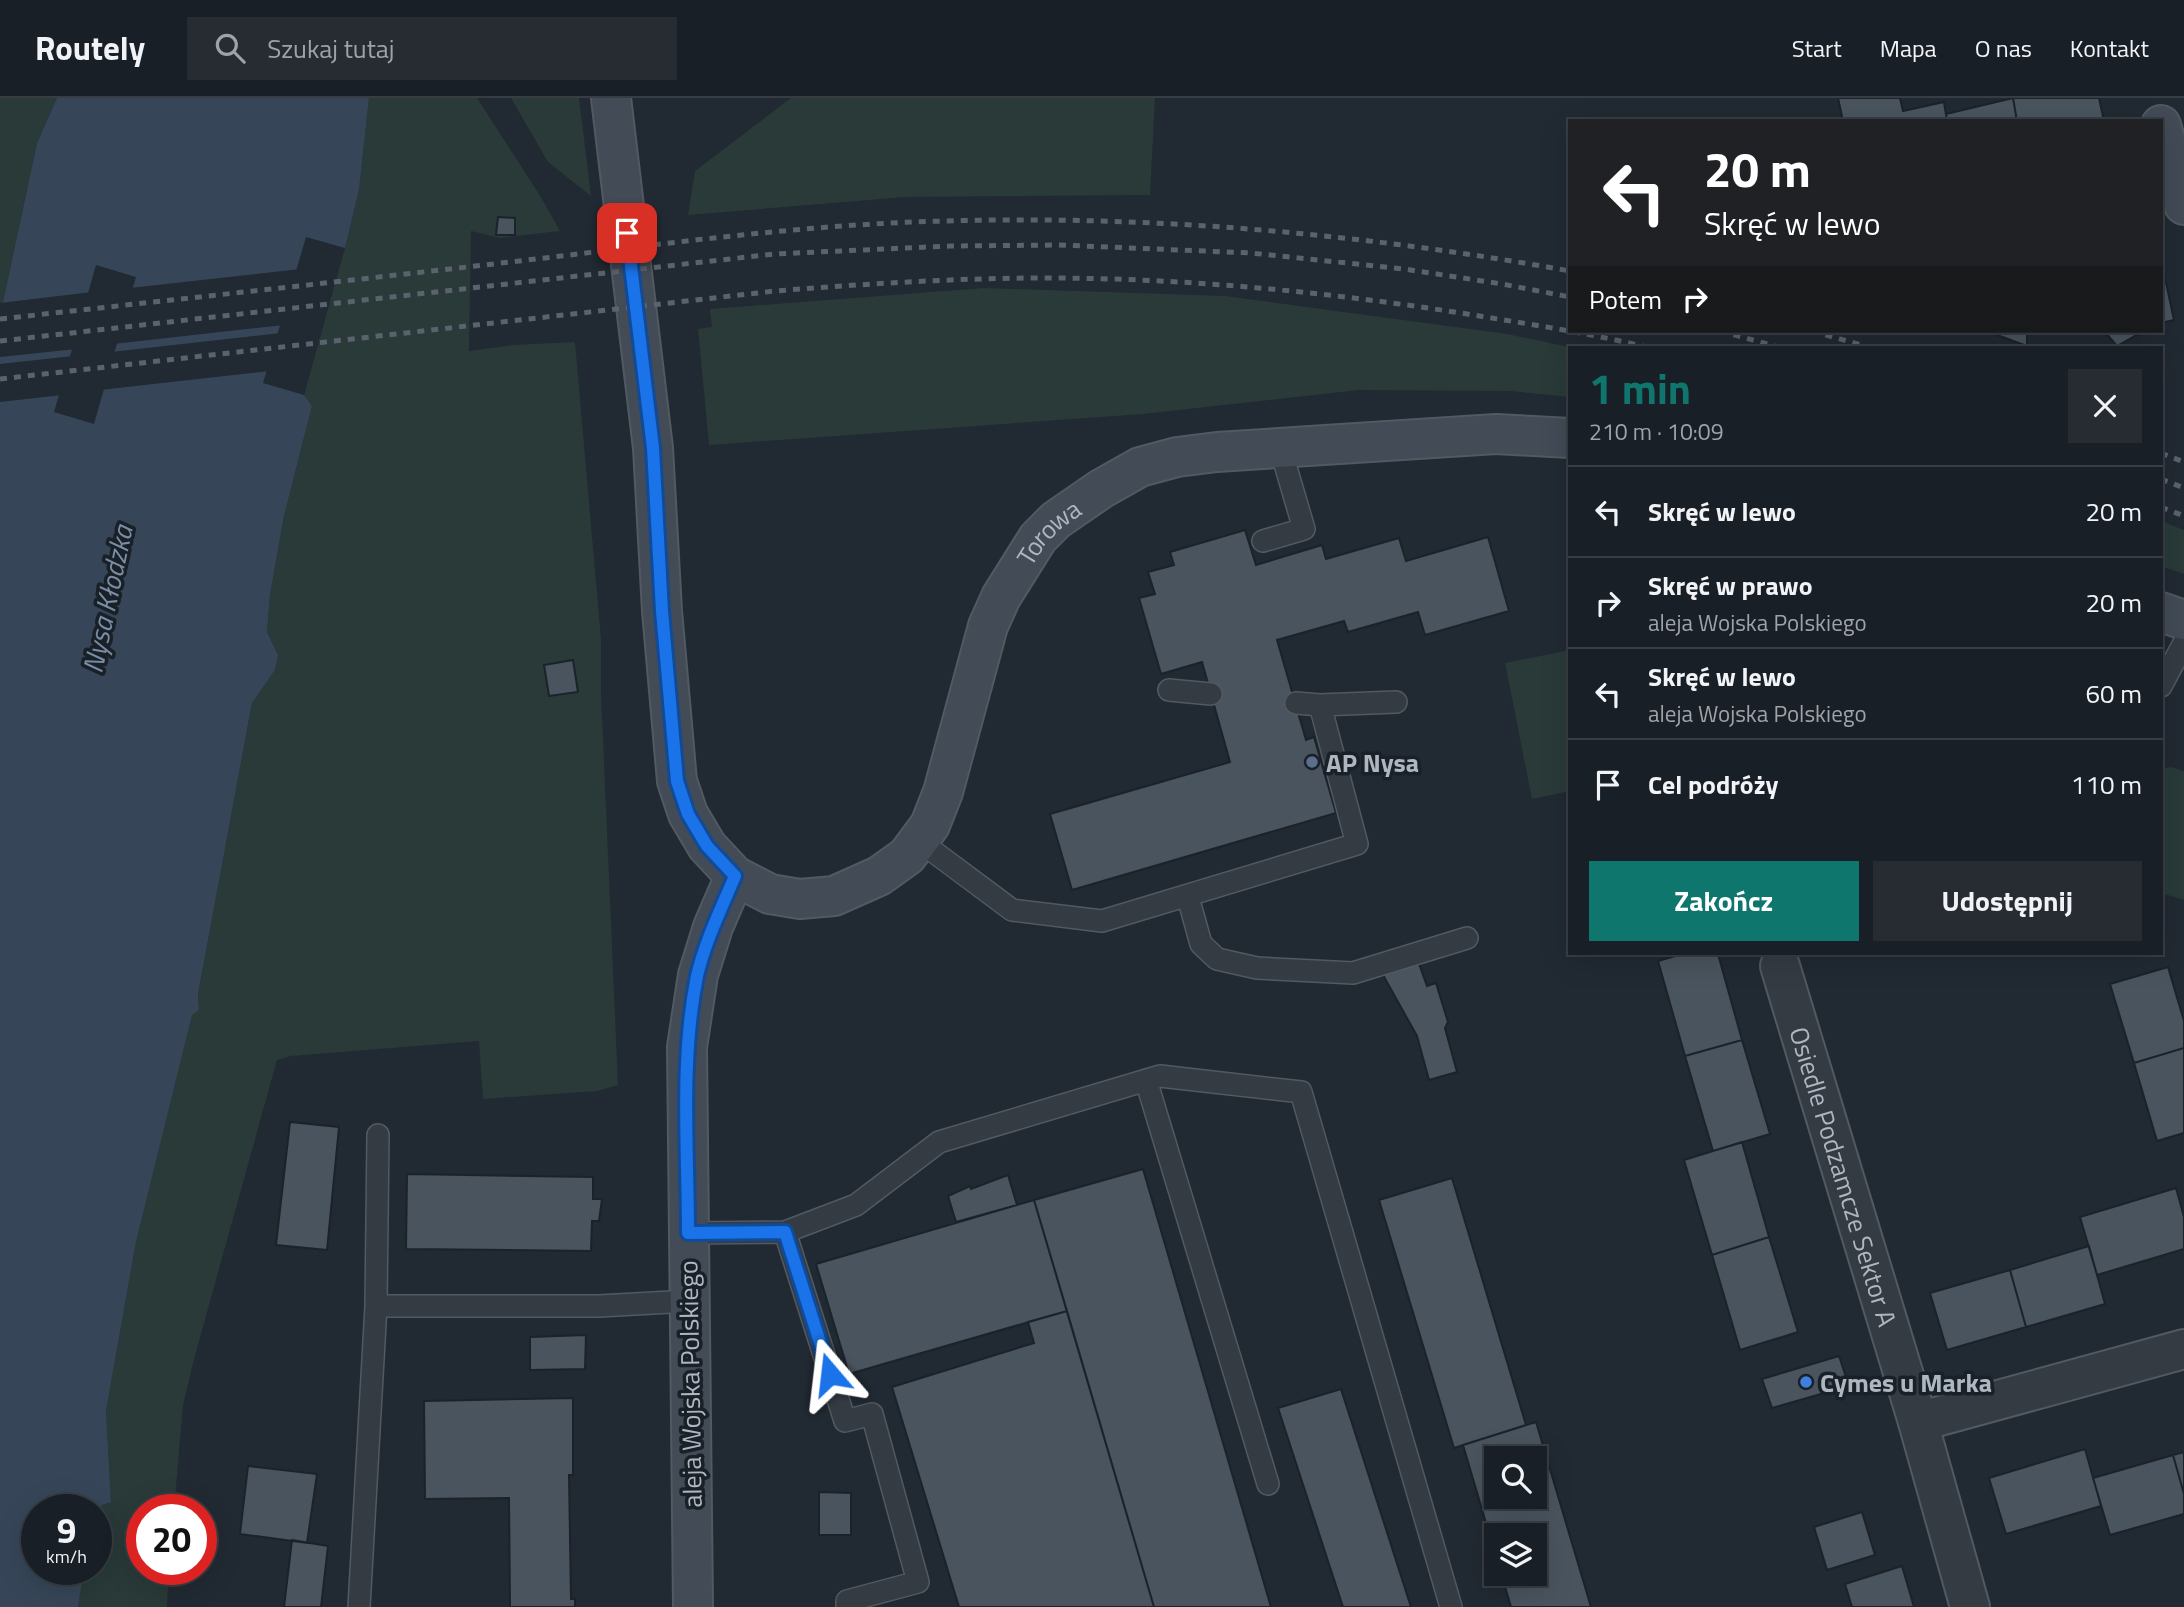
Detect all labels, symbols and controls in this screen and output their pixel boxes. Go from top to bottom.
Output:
search box [187,17,677,80]
text: Routely [35,23,145,73]
icon: search [211,29,249,67]
text: Szukaj tutaj [267,29,395,68]
text: Start [1792,30,1842,66]
text: Mapa [1880,30,1937,66]
text: O nas [1975,30,2032,66]
text: Kontakt [2070,30,2149,66]
text: 20 m [1704,131,1811,206]
icon: left [1589,147,1680,238]
text: Skręć w lewo [1704,199,1881,247]
pin [597,203,657,263]
icon: arrive [608,214,646,252]
text: Potem [1589,280,1662,319]
icon: right [1676,280,1714,318]
text: 1 min [1589,356,1691,420]
button: close [2068,369,2142,443]
text: 210 m · 10:09 [1589,414,1724,449]
street label: Torowa [1006,489,1089,573]
text: Skręć w lewo [1648,492,1796,531]
text: 20 m [2085,492,2142,531]
icon: left [1589,493,1627,531]
water label: Nysa Kłodzka [70,519,144,677]
text: Skręć w prawo [1648,566,1813,605]
text: 20 m [2085,583,2142,622]
icon: right [1589,584,1627,622]
text: aleja Wojska Polskiego [1648,605,1867,640]
text: Skręć w lewo [1648,657,1796,696]
text: 60 m [2085,674,2142,713]
icon: left [1589,675,1627,713]
text: aleja Wojska Polskiego [1648,696,1867,731]
place label: AP Nysa [1326,743,1419,782]
marker: AP Nysa [1304,754,1320,770]
text: Cel podróży [1648,765,1778,804]
text: 110 m [2071,765,2142,804]
icon: arrive [1589,766,1627,804]
button: Zakończ [1589,861,1859,941]
button: Udostępnij [1873,861,2142,941]
street label: Osiedle Podzamcze Sektor A [1780,1022,1907,1331]
street label: aleja Wojska Polskiego [668,1260,712,1508]
position arrow [793,1337,867,1411]
place label: Cymes u Marka [1820,1363,1992,1402]
marker: Cymes u Marka [1798,1374,1814,1390]
map controls [1484,1446,1547,1586]
button: search [1484,1446,1547,1509]
speed limit sign: 20 [126,1494,217,1585]
text: 9 [57,1503,76,1557]
button: layers [1484,1523,1547,1586]
text: km/h [46,1543,87,1570]

